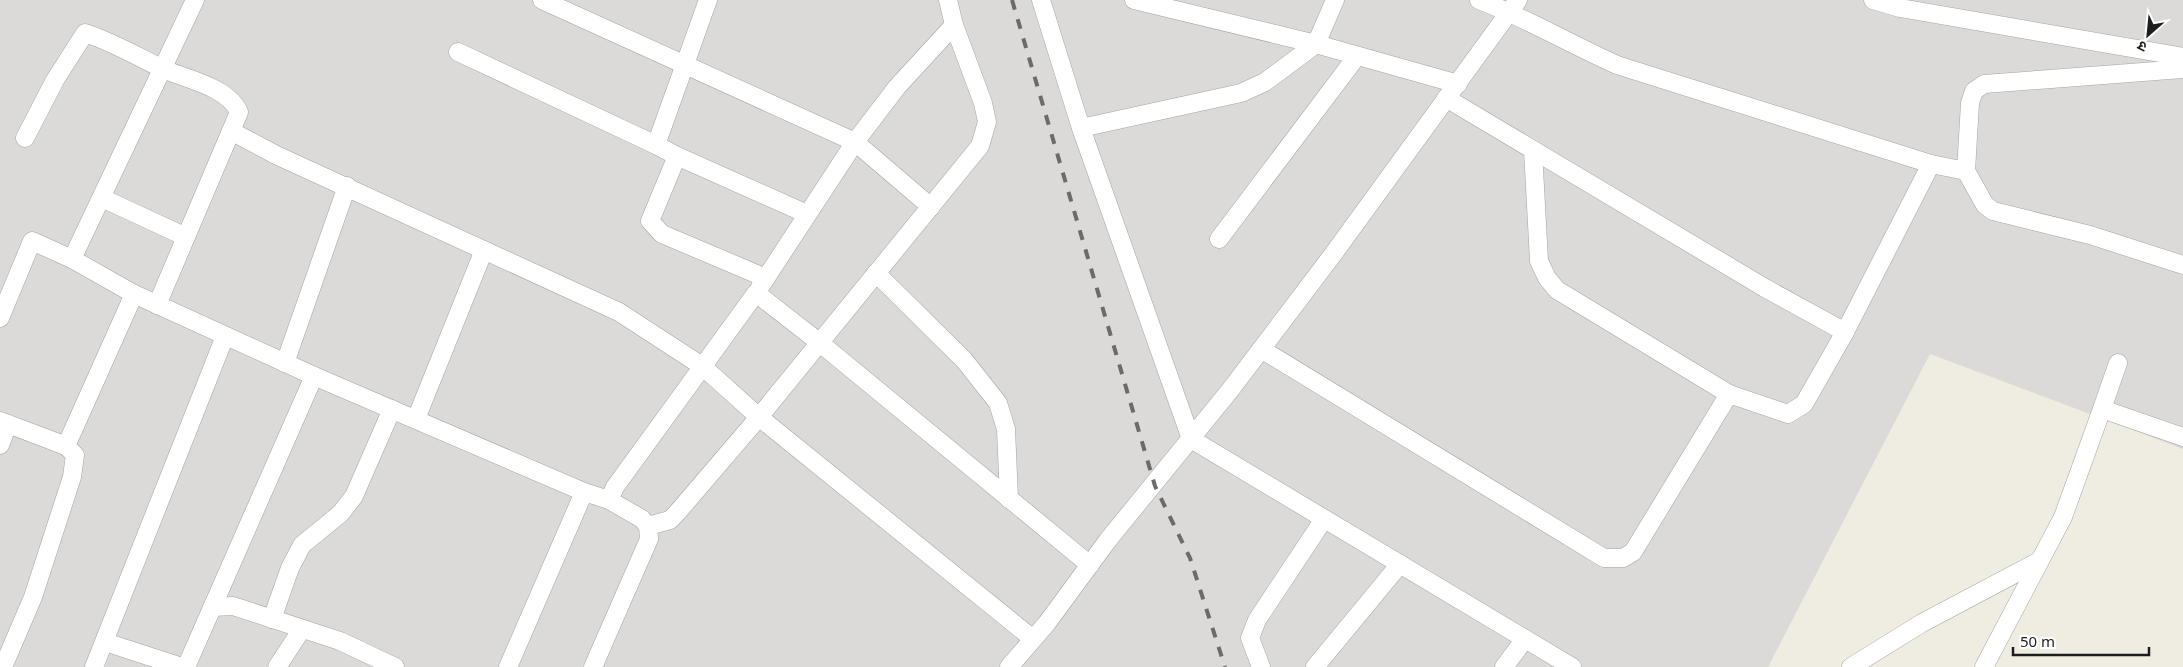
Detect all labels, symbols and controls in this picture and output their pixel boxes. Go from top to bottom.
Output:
north arrow [2123,10,2173,60]
text: उ [2133,36,2150,57]
scale bar [2013,624,2149,656]
text: 50 m [2020,631,2055,651]

